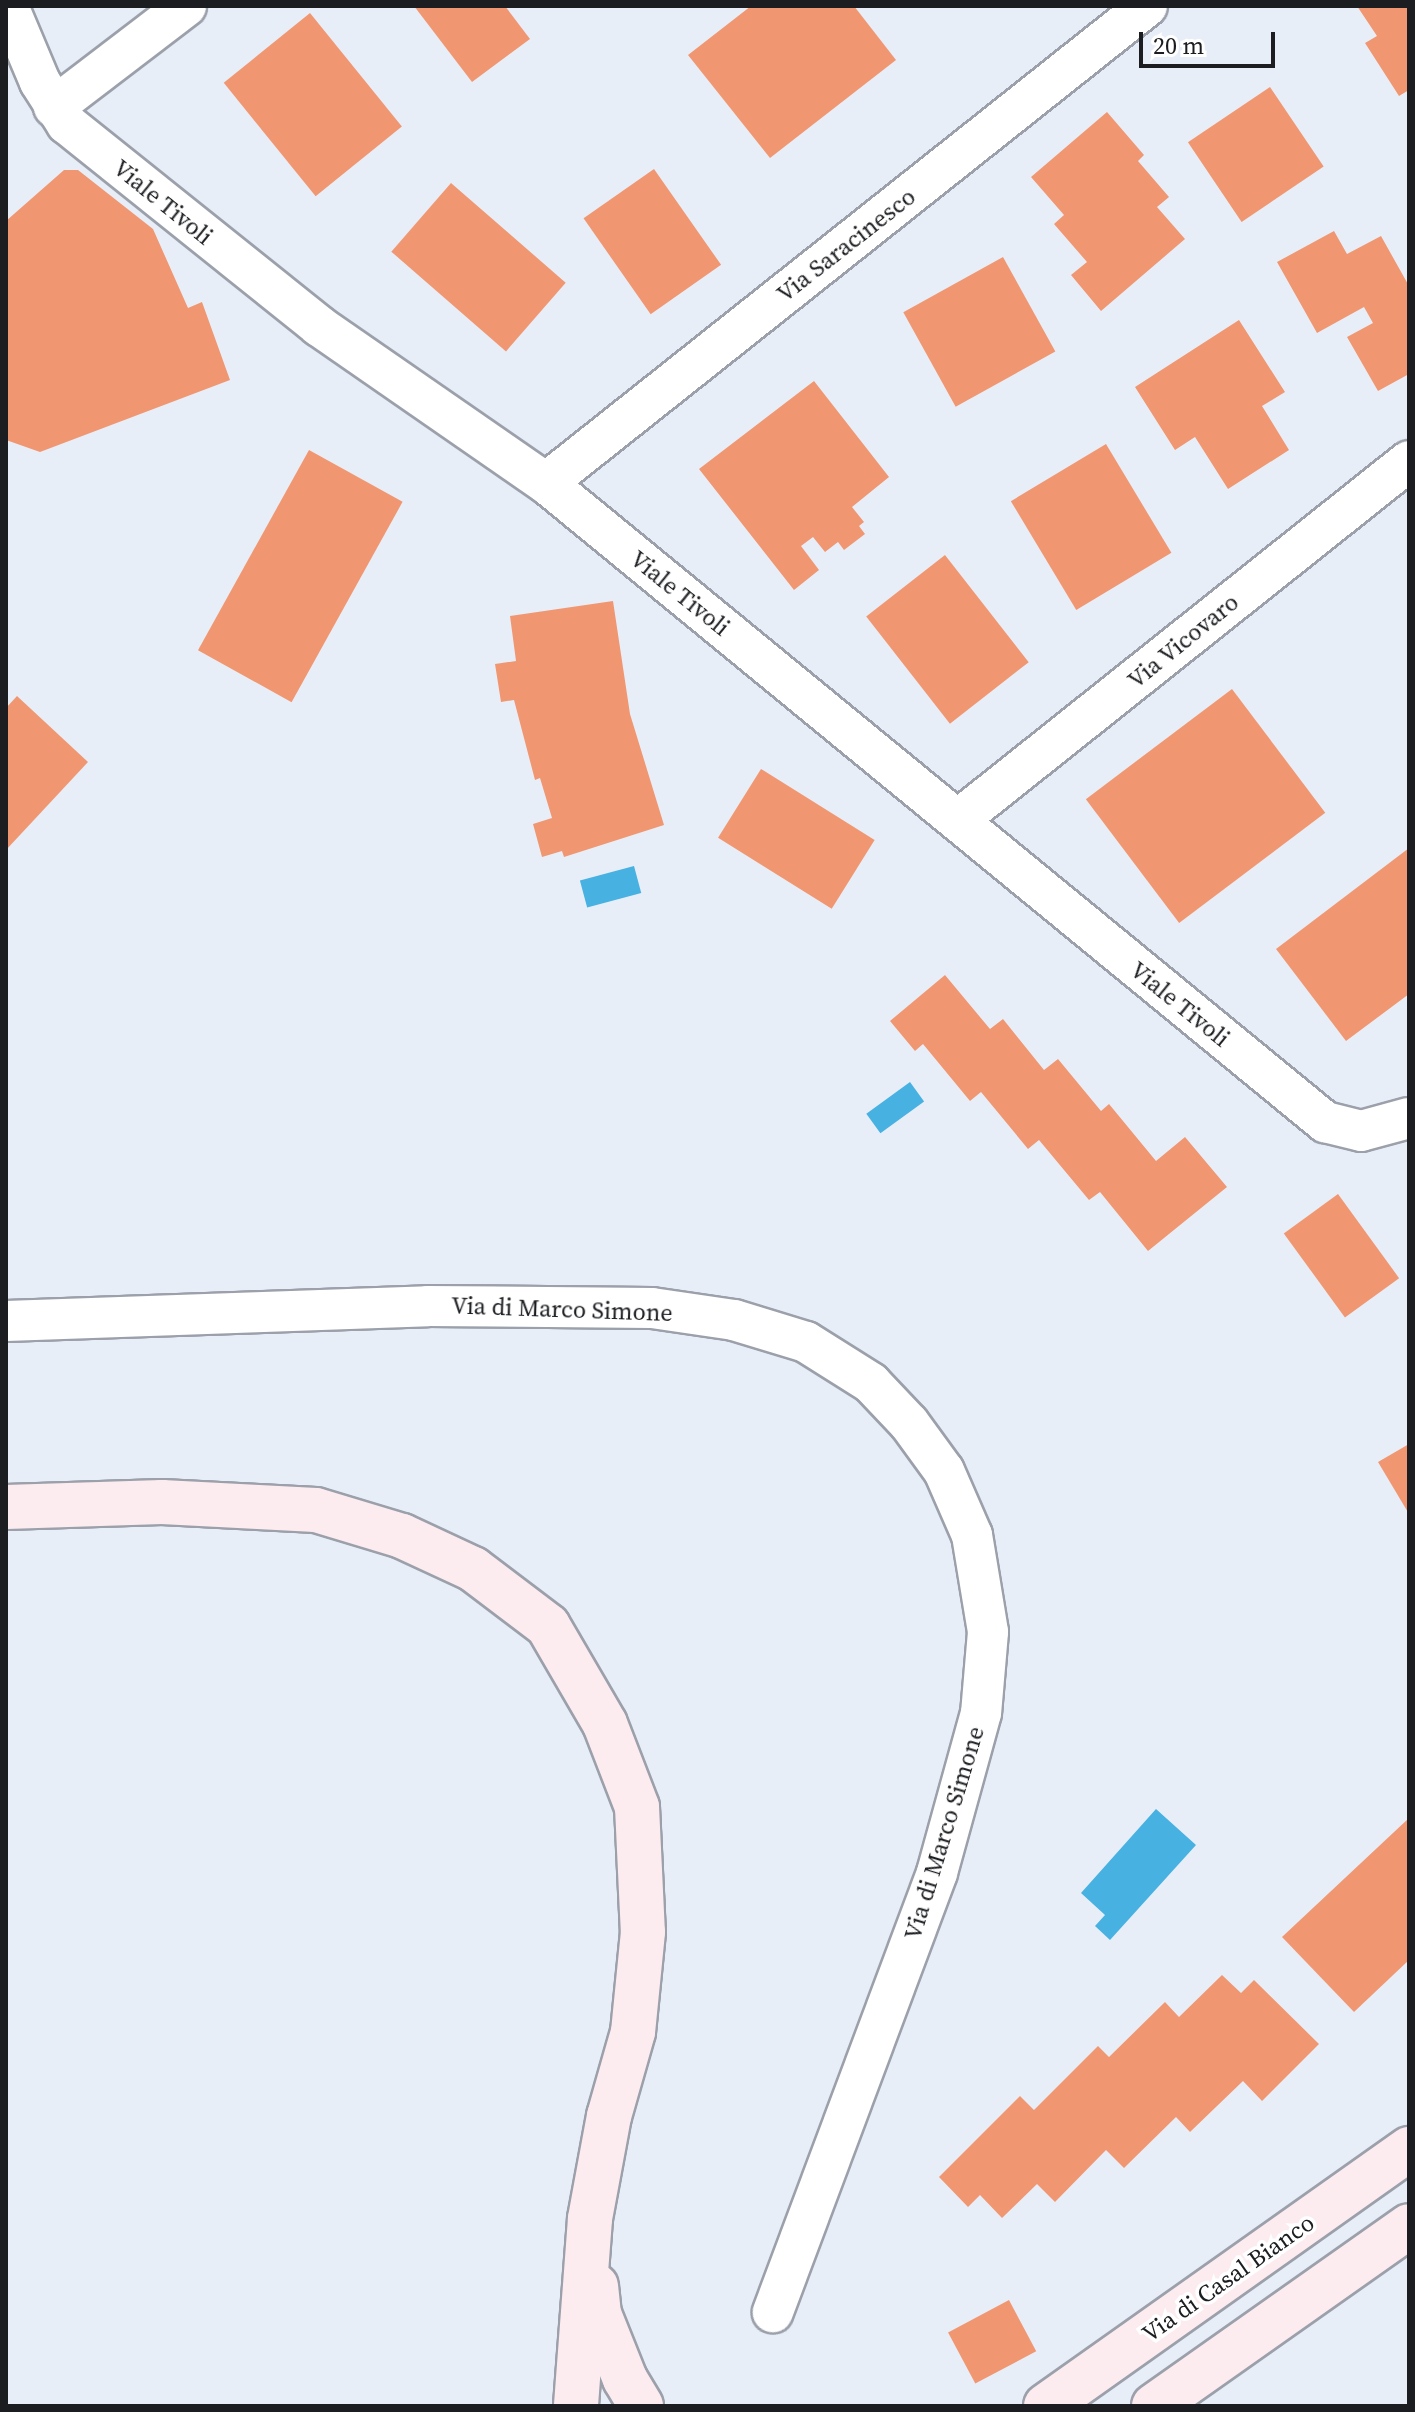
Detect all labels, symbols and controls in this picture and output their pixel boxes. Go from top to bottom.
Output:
scale bar [1143,16,1279,66]
text: 20 m [1153,29,1204,62]
street label: Viale Tivoli [107,153,219,251]
street label: Via Saracinesco [771,182,921,308]
street label: Viale Tivoli [624,544,736,642]
street label: Via Vicovaro [1122,587,1244,695]
street label: Viale Tivoli [1124,955,1236,1053]
street label: Via di Marco Simone [451,1291,673,1327]
street label: Via di Marco Simone [898,1723,990,1943]
street label: Via di Casal Bianco [1136,2208,1320,2348]

